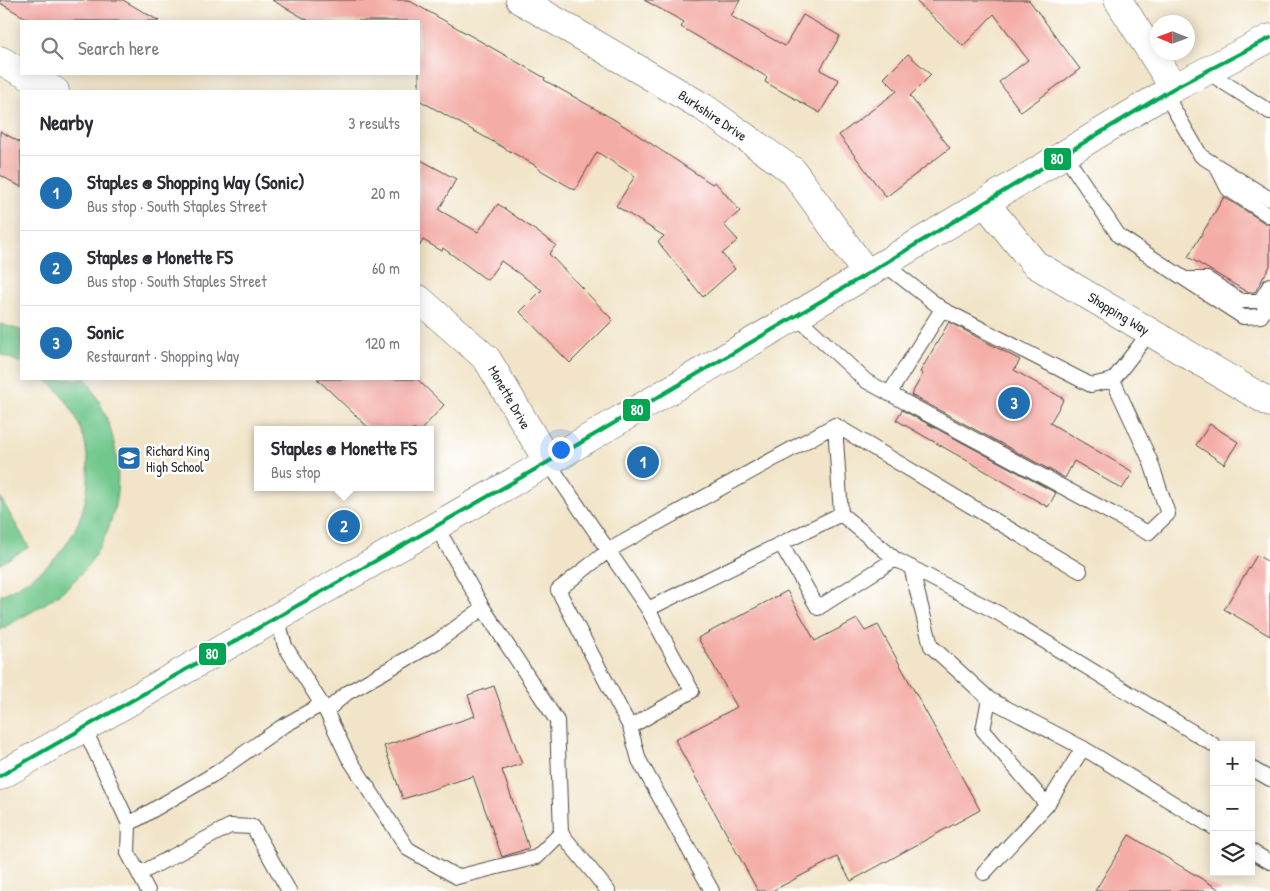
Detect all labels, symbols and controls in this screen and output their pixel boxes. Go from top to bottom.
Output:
north arrow [1150,15,1195,60]
search box [20,20,420,75]
icon: search [38,34,66,62]
text: Search here [78,35,159,61]
street label: Burkshire Drive [675,85,751,145]
text: Nearby [40,108,93,137]
text: 3 results [348,112,400,134]
line badge: 80 [1043,147,1072,171]
text: 80 [1051,149,1064,168]
text: Staples @ Shopping Way (Sonic) [87,169,305,195]
text: 1 [53,182,59,204]
text: 20 m [371,182,400,204]
text: Bus stop · South Staples Street [87,195,267,217]
text: Staples @ Monette FS [87,244,233,270]
text: 2 [52,257,60,279]
text: 60 m [372,257,400,279]
text: Bus stop · South Staples Street [87,270,267,292]
street label: Shopping Way [1084,287,1153,340]
text: Sonic [87,319,124,345]
text: 3 [52,332,60,354]
text: 120 m [365,332,400,354]
text: Restaurant · Shopping Way [87,345,239,367]
street label: Monette Drive [484,362,536,433]
pin: 3 [998,384,1030,422]
line badge: 80 [622,398,651,422]
text: 80 [631,400,644,419]
popup [254,426,434,491]
text: Staples @ Monette FS [271,435,417,461]
your location [548,437,574,463]
place label: Richard King High School [146,441,209,477]
pin: 1 [627,443,659,481]
school or university icon: Richard King High School [116,445,142,471]
text: Bus stop [271,461,320,483]
pin: 2 [328,507,360,545]
line badge: 80 [198,642,227,666]
text: 80 [206,644,219,663]
map controls [1210,741,1255,876]
button: + [1210,741,1255,786]
button: − [1210,786,1255,831]
button: layers [1210,831,1255,876]

